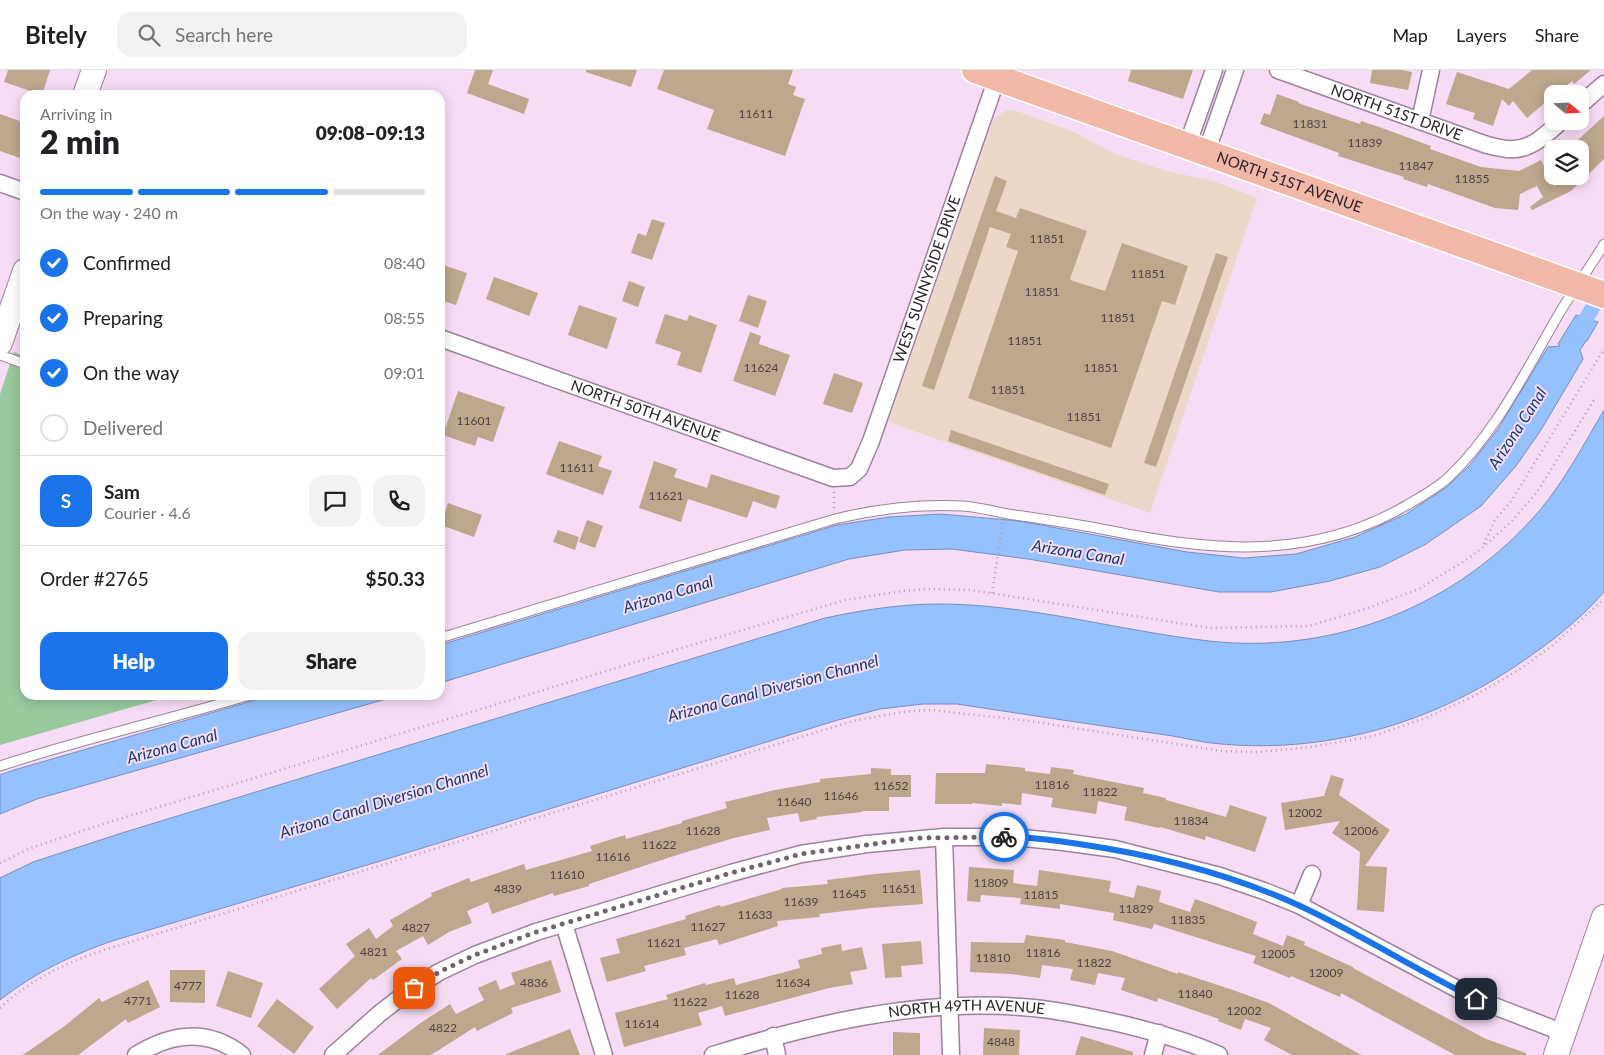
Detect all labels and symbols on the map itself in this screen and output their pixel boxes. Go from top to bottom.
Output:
street label: NORTH 51ST DRIVE [1329,80,1465,143]
north arrow [1544,85,1589,130]
house number: 11611 [739,106,773,121]
house number: 11831 [1293,116,1327,131]
house number: 11839 [1348,135,1382,150]
street label: NORTH 51ST AVENUE [1215,147,1365,216]
house number: 11847 [1399,158,1433,173]
house number: 11855 [1455,171,1489,186]
street label: WEST SUNNYSIDE DRIVE [889,193,964,365]
house number: 11851 [1030,231,1064,246]
house number: 11851 [1131,266,1165,281]
house number: 11851 [1025,284,1059,299]
house number: 11851 [1101,310,1135,325]
house number: 11851 [1008,333,1042,348]
house number: 11624 [744,360,778,375]
house number: 11851 [1084,360,1118,375]
street label: NORTH 50TH AVENUE [569,375,723,445]
house number: 11851 [991,382,1025,397]
water label: Arizona Canal [1483,383,1550,473]
house number: 11851 [1067,409,1101,424]
house number: 11601 [457,413,491,428]
house number: 11611 [560,460,594,475]
house number: 11621 [649,488,683,503]
water label: Arizona Canal [1030,535,1126,568]
water label: Arizona Canal [620,571,715,616]
water label: Arizona Canal Diversion Channel [664,650,881,725]
water label: Arizona Canal [124,724,220,767]
water label: Arizona Canal Diversion Channel [276,760,491,842]
house number: 11816 [1035,777,1069,792]
house number: 11652 [874,778,908,793]
house number: 11822 [1083,784,1117,799]
house number: 11646 [824,788,858,803]
house number: 11640 [777,794,811,809]
house number: 12002 [1288,805,1322,820]
courier [979,812,1029,862]
house number: 11834 [1174,813,1208,828]
house number: 11628 [686,823,720,838]
house number: 12006 [1344,823,1378,838]
house number: 11622 [642,837,676,852]
house number: 11616 [596,849,630,864]
house number: 11610 [550,867,584,882]
house number: 11809 [974,875,1008,890]
house number: 4839 [494,881,522,896]
house number: 11651 [882,881,916,896]
house number: 11645 [832,886,866,901]
house number: 11815 [1024,887,1058,902]
house number: 11639 [784,894,818,909]
house number: 11829 [1119,901,1153,916]
house number: 11633 [738,907,772,922]
house number: 11835 [1171,912,1205,927]
house number: 11627 [691,919,725,934]
house number: 4827 [402,920,430,935]
house number: 11621 [647,935,681,950]
house number: 4821 [360,944,388,959]
house number: 11816 [1026,945,1060,960]
house number: 12005 [1261,946,1295,961]
house number: 11810 [976,950,1010,965]
house number: 11822 [1077,955,1111,970]
house number: 12009 [1309,965,1343,980]
pin [393,967,435,1009]
house number: 4836 [520,975,548,990]
house number: 11634 [776,975,810,990]
house number: 4777 [174,978,202,993]
pin [1455,978,1497,1020]
house number: 11840 [1178,986,1212,1001]
house number: 11628 [725,987,759,1002]
house number: 4771 [124,993,152,1008]
house number: 11622 [673,994,707,1009]
street label: NORTH 49TH AVENUE [887,995,1046,1021]
house number: 12002 [1227,1003,1261,1018]
house number: 11614 [625,1016,659,1031]
house number: 4822 [429,1020,457,1035]
house number: 4848 [987,1034,1015,1049]

